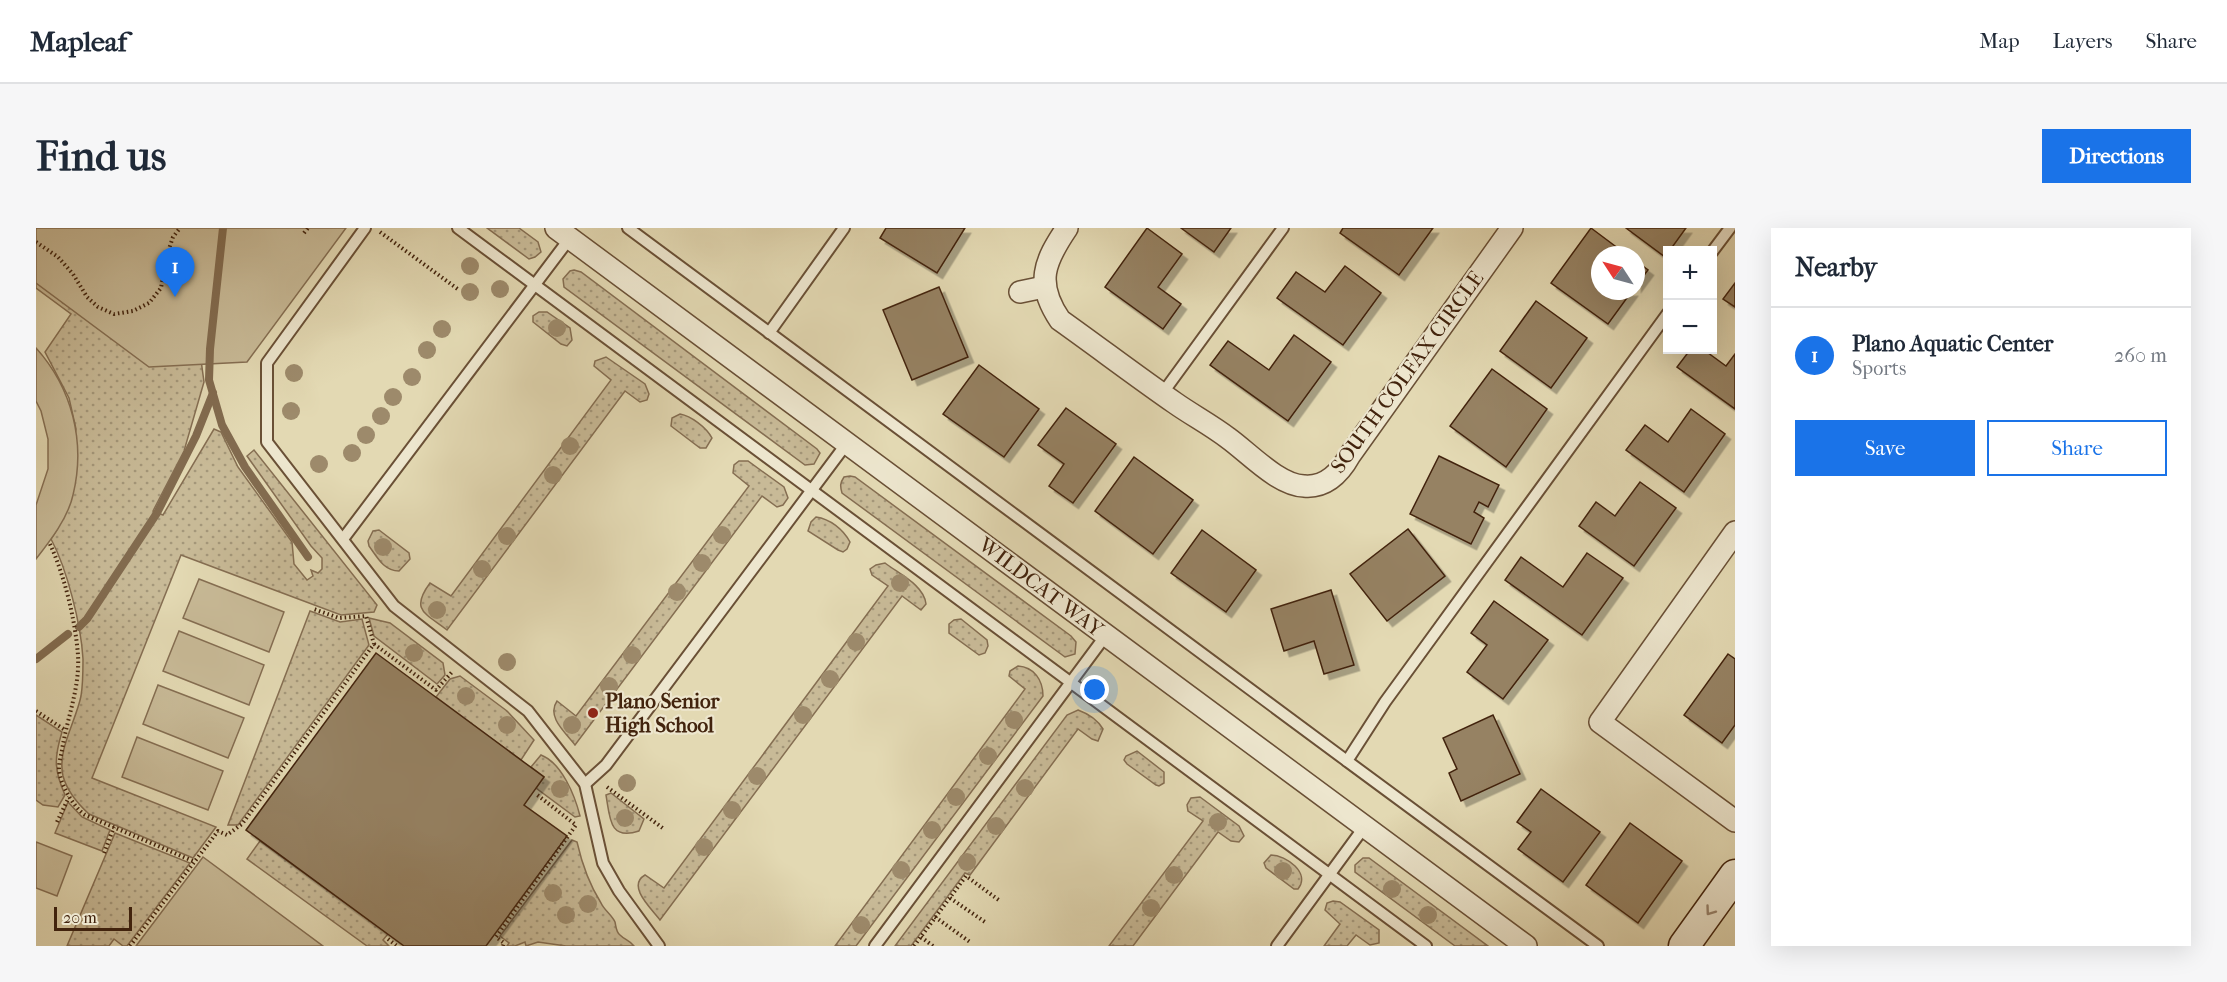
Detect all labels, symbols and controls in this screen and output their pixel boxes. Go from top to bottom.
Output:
text: Mapleaf [30,25,127,58]
text: Map [1979,29,2020,53]
text: Layers [2053,29,2112,53]
text: Share [2145,29,2197,53]
button: Directions [2042,129,2191,183]
text: Find us [36,132,166,181]
north arrow [1591,246,1645,300]
map controls [1663,246,1717,354]
button: + [1663,246,1717,300]
pin: 1 [156,248,194,297]
text: Nearby [1795,252,1877,283]
street label: SOUTH COLFAX CIRCLE [1326,266,1488,478]
button: − [1663,300,1717,354]
text: Plano Aquatic Center [1852,331,2053,357]
text: 1 [1811,344,1818,367]
text: 260 m [2114,344,2167,367]
text: Sports [1852,357,1906,380]
button: Save [1795,420,1975,476]
button: Share [1987,420,2167,476]
street label: WILDCAT WAY [973,532,1109,642]
your location [1080,675,1109,704]
place label: Plano Senior High School [605,689,720,737]
marker: Plano Senior High School [586,706,600,720]
scale bar [54,904,132,932]
one-way arrow [1706,904,1717,915]
text: 20 m [63,908,97,927]

